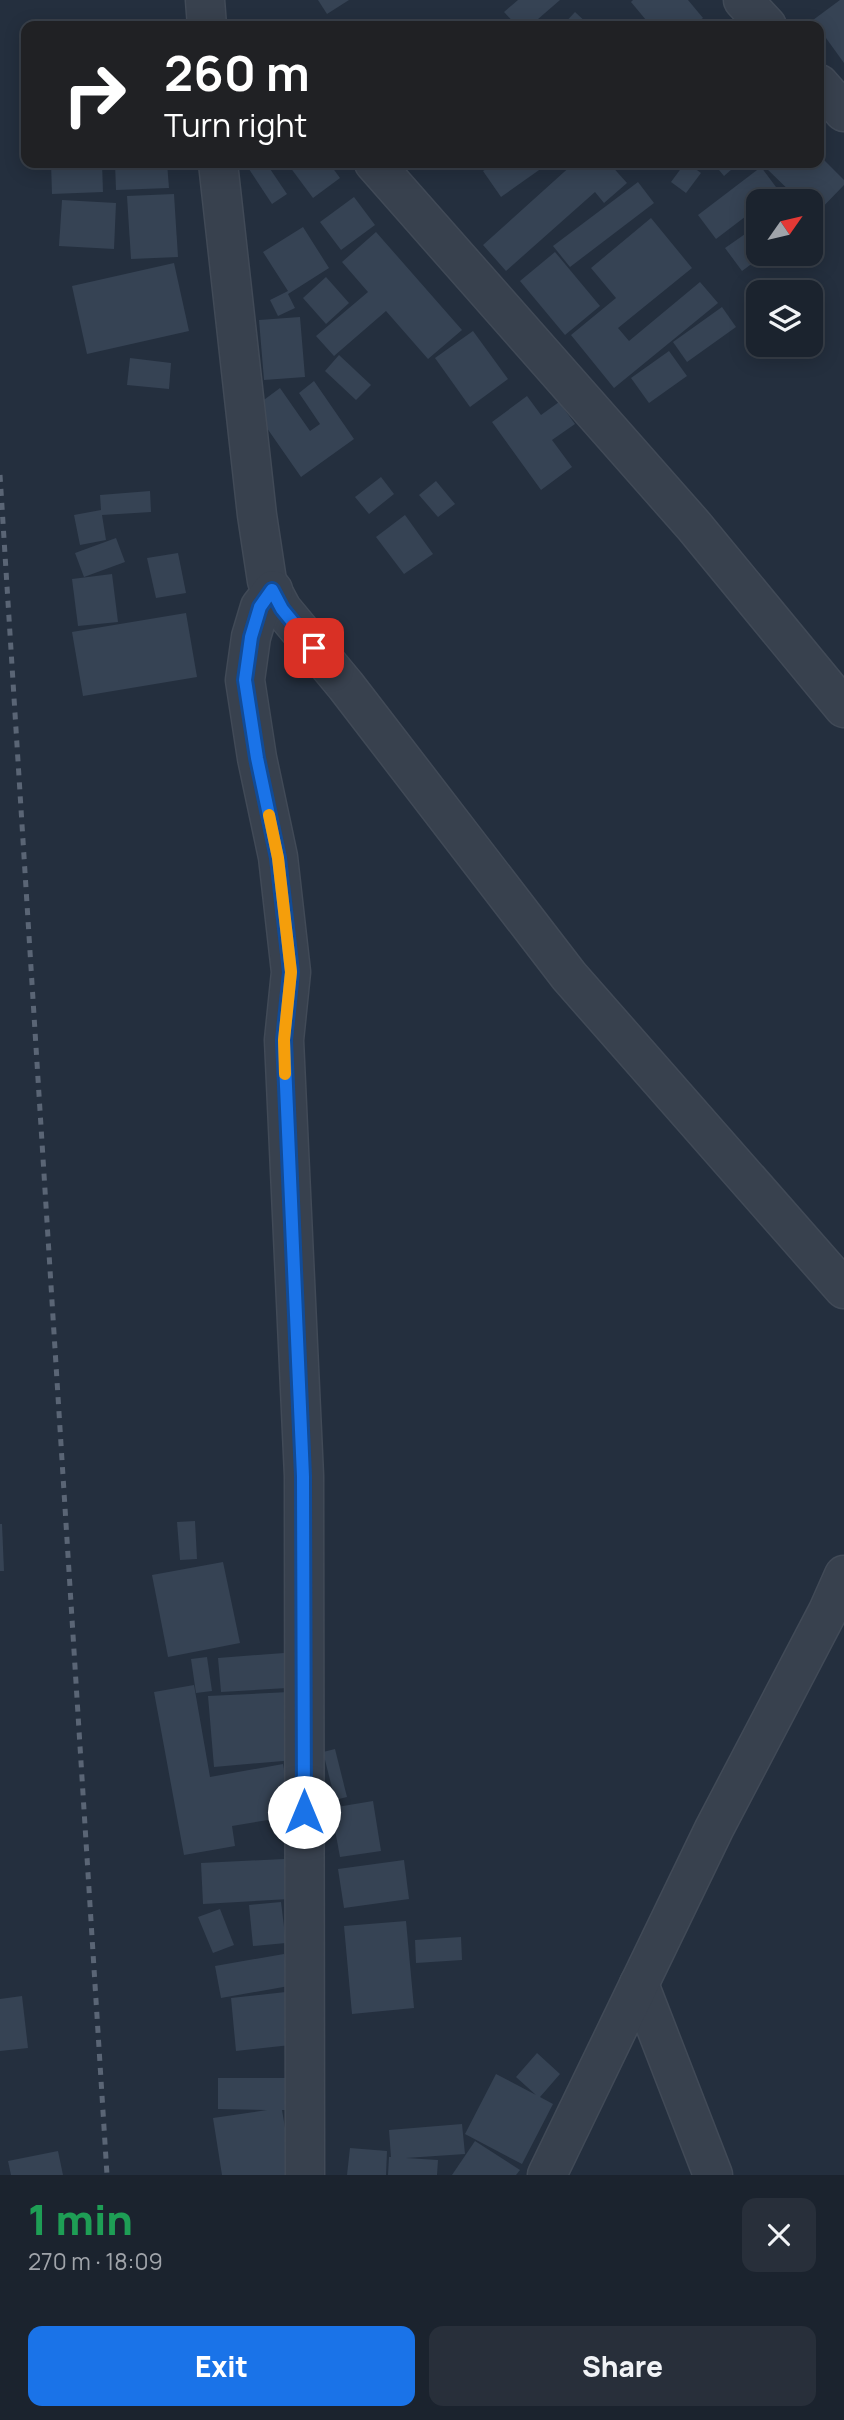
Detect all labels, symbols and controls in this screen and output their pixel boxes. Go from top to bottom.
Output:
text: 260 m [164,39,310,106]
icon: right [49,49,140,140]
text: Turn right [164,103,307,147]
north arrow [746,189,822,266]
map controls [746,189,823,357]
button: layers [746,280,823,357]
pin [284,618,344,678]
icon: arrive [295,629,333,667]
position arrow [267,1775,341,1849]
text: 1 min [28,2190,133,2248]
button: close [742,2198,816,2272]
text: 270 m · 18:09 [28,2245,163,2277]
button: Exit [28,2326,415,2406]
button: Share [429,2326,816,2406]

